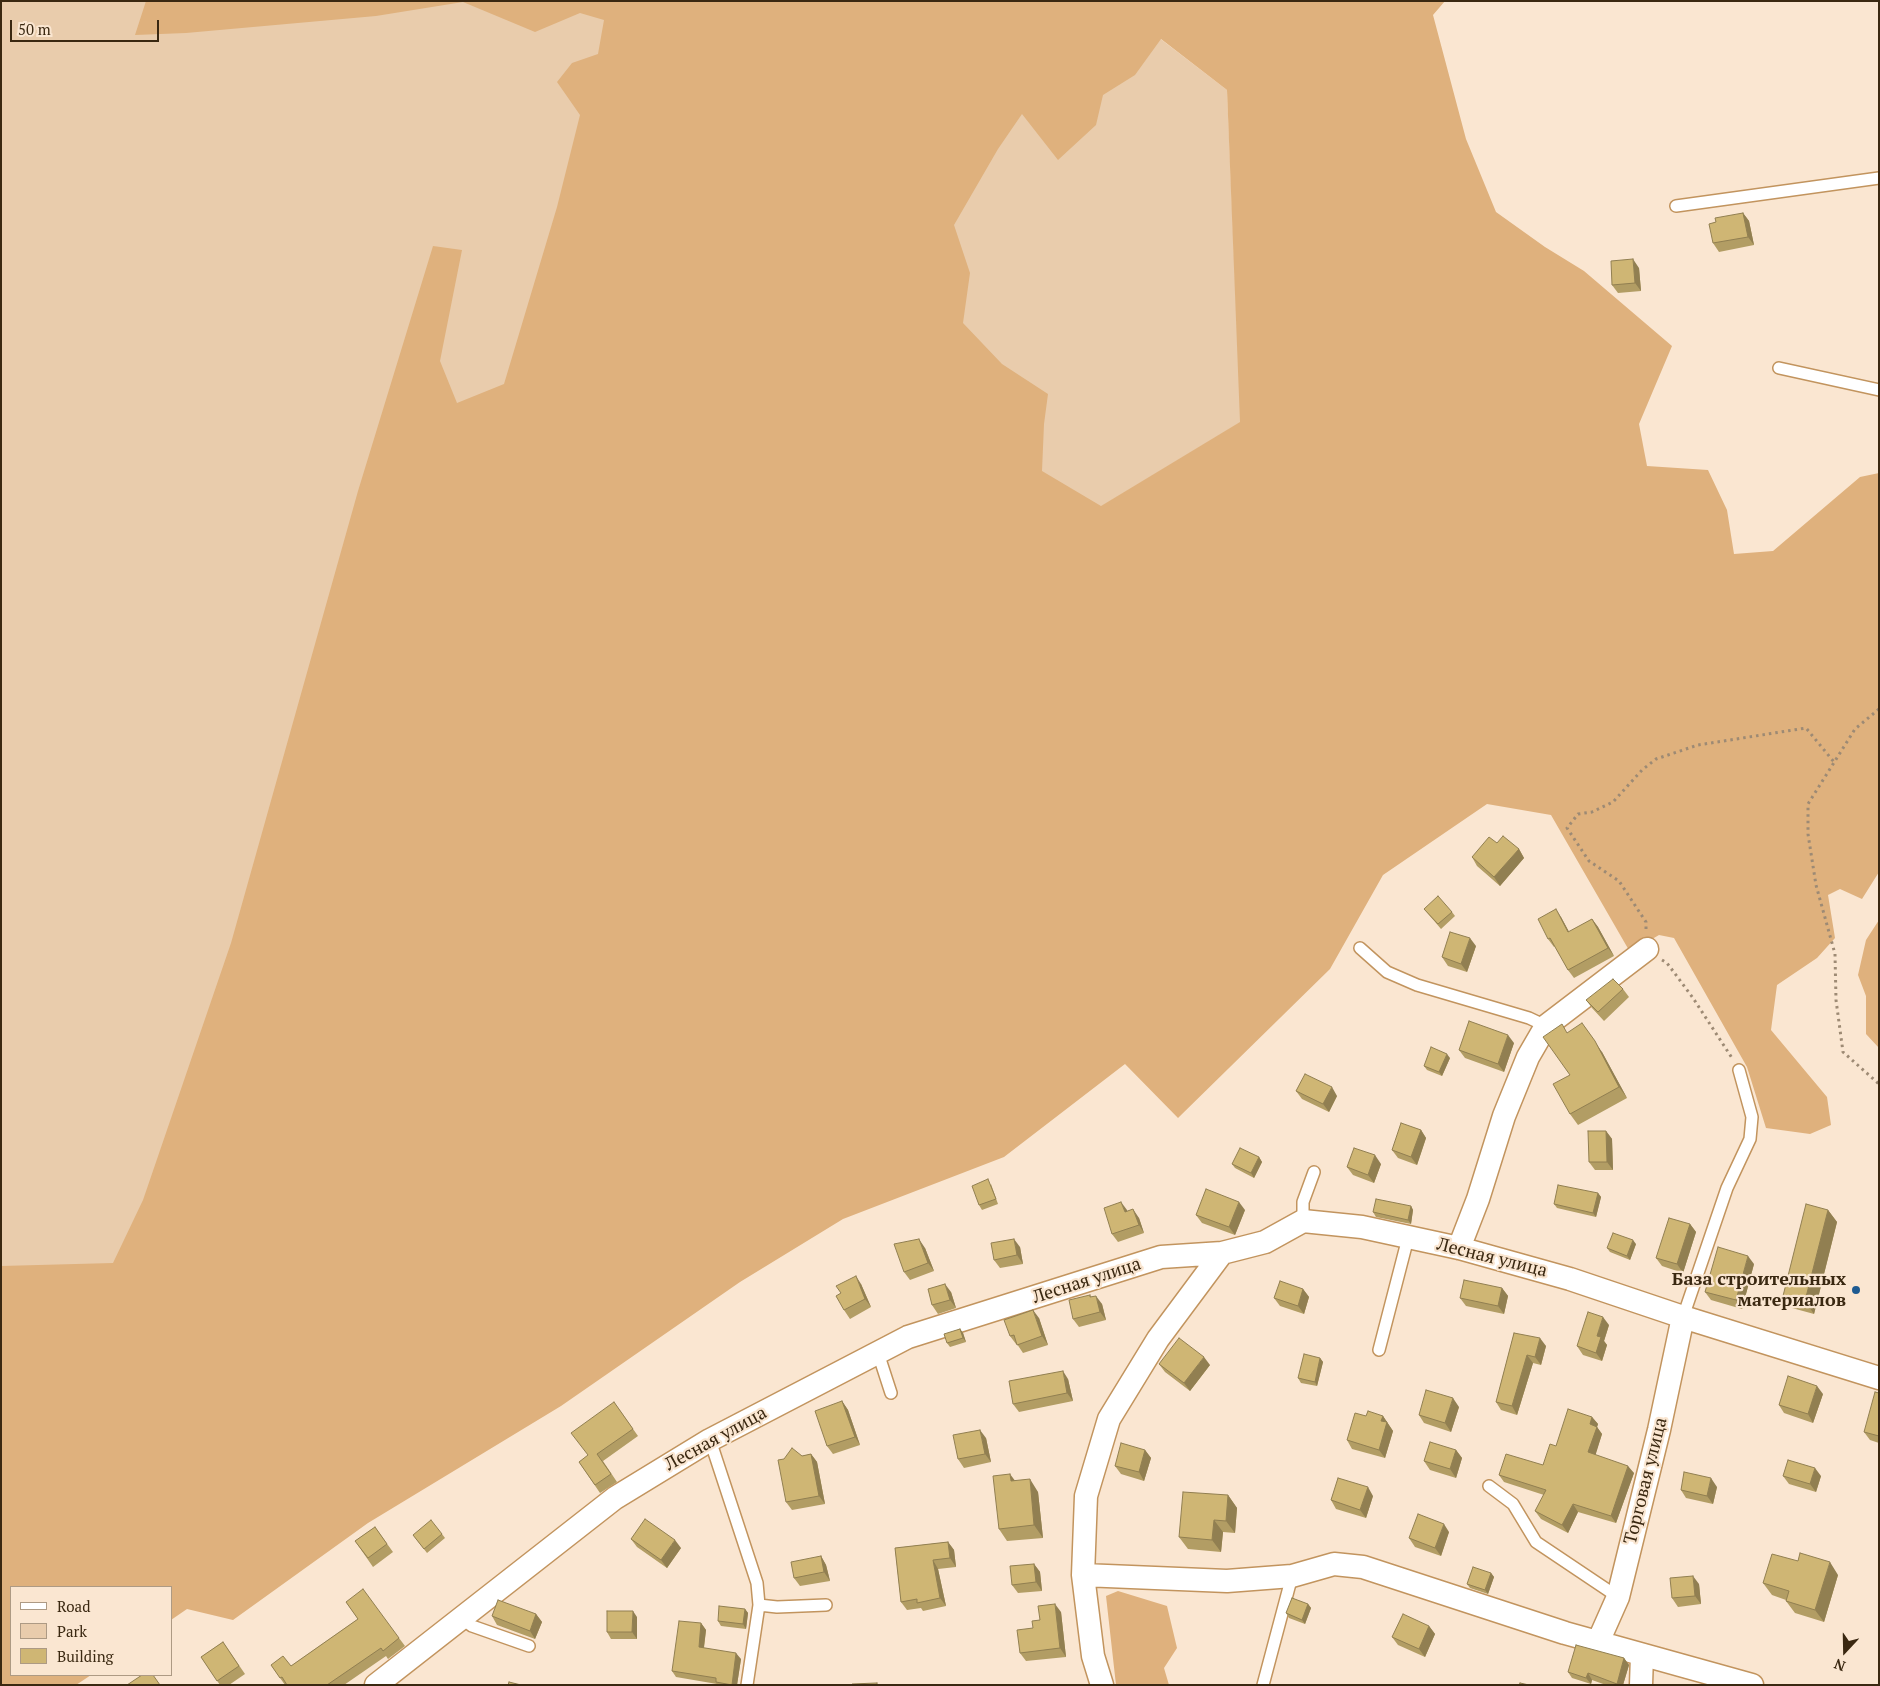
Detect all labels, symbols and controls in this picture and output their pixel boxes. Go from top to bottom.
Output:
scale bar [12,10,161,42]
text: 50 m [18,19,51,39]
street label: Лесная улица [1435,1234,1549,1282]
street label: Лесная улица [1030,1253,1144,1309]
place label: База строительных материалов [1672,1269,1846,1312]
marker: База строительных материалов [1850,1284,1862,1296]
street label: Лесная улица [661,1402,771,1476]
street label: Торговая улица [1620,1415,1672,1547]
legend [10,1586,172,1676]
text: Road [57,1596,90,1616]
text: Park [57,1621,87,1641]
north arrow [1820,1626,1870,1676]
text: Building [57,1646,114,1666]
text: N [1831,1655,1848,1676]

